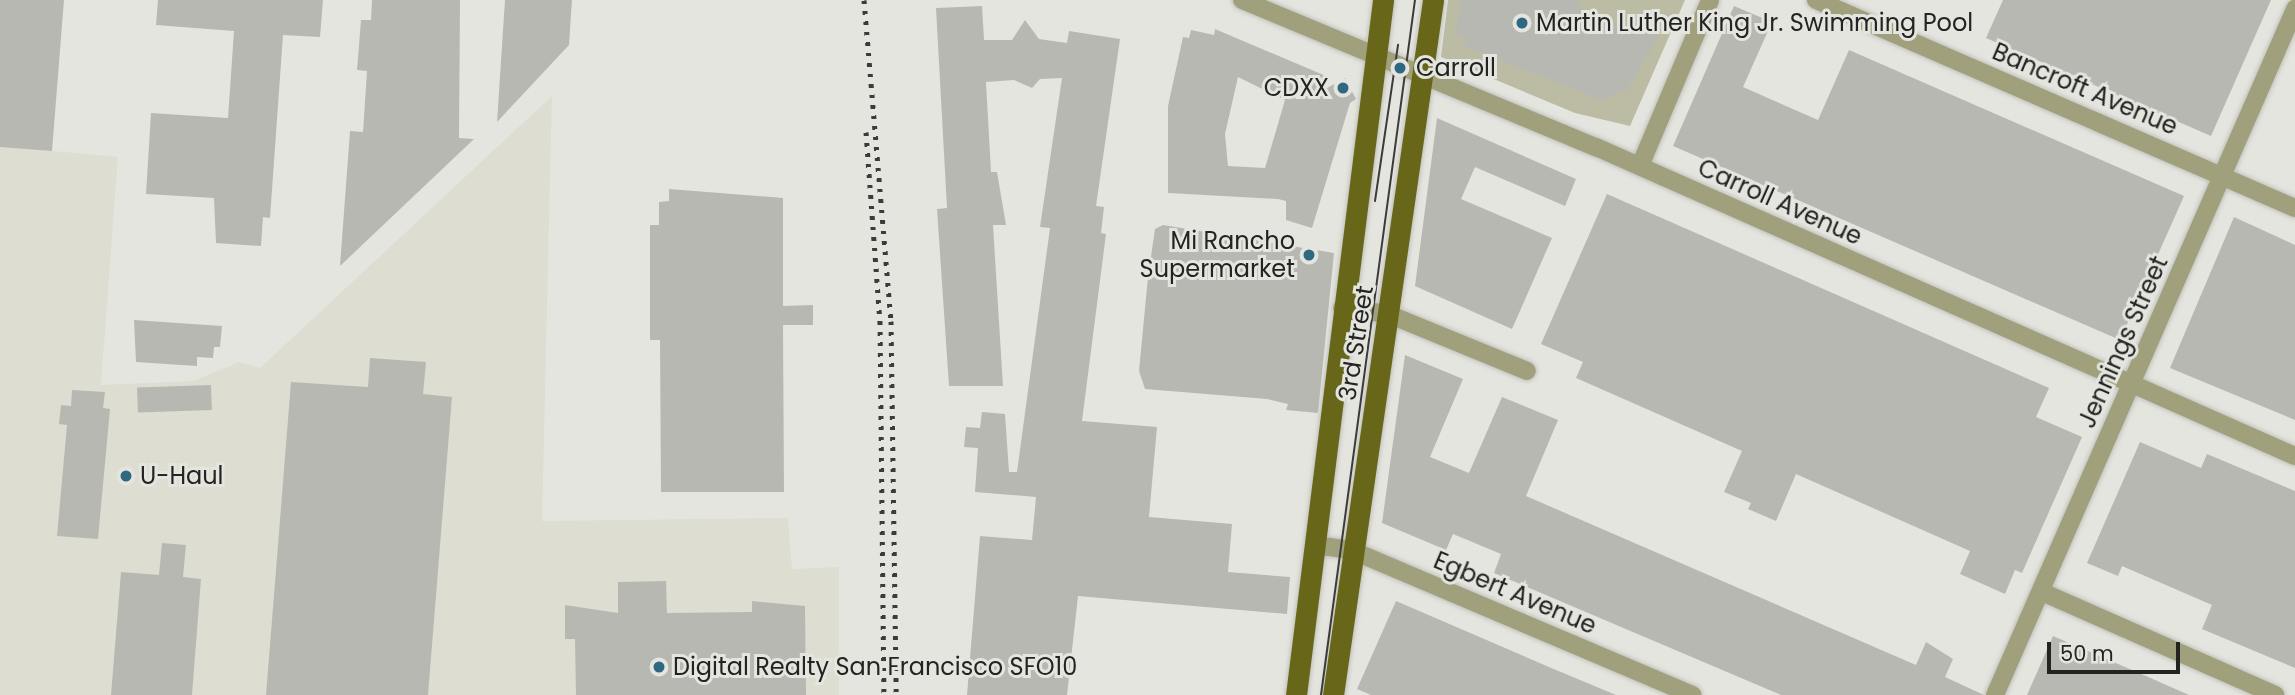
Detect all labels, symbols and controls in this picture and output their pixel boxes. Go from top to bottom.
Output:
place label: Martin Luther King Jr. Swimming Pool [1536,9,1973,37]
marker: Martin Luther King Jr. Swimming Pool [1514,15,1530,31]
street label: Bancroft Avenue [1988,37,2182,141]
place label: Carroll [1416,54,1496,82]
marker: Carroll [1390,58,1410,78]
place label: CDXX [1264,74,1329,102]
marker: CDXX [1335,80,1351,96]
street label: Carroll Avenue [1694,153,1866,251]
place label: Mi Rancho Supermarket [1140,227,1295,283]
marker: Mi Rancho Supermarket [1301,247,1317,263]
street label: Jennings Street [2072,252,2174,432]
street label: 3rd Street [1333,283,1379,403]
place label: U-Haul [140,462,224,490]
marker: U-Haul [118,468,134,484]
street label: Egbert Avenue [1429,546,1601,640]
scale bar [2050,628,2183,672]
text: 50 m [2060,639,2114,668]
place label: Digital Realty San Francisco SFO10 [673,653,1077,681]
marker: Digital Realty San Francisco SFO10 [651,659,667,675]

